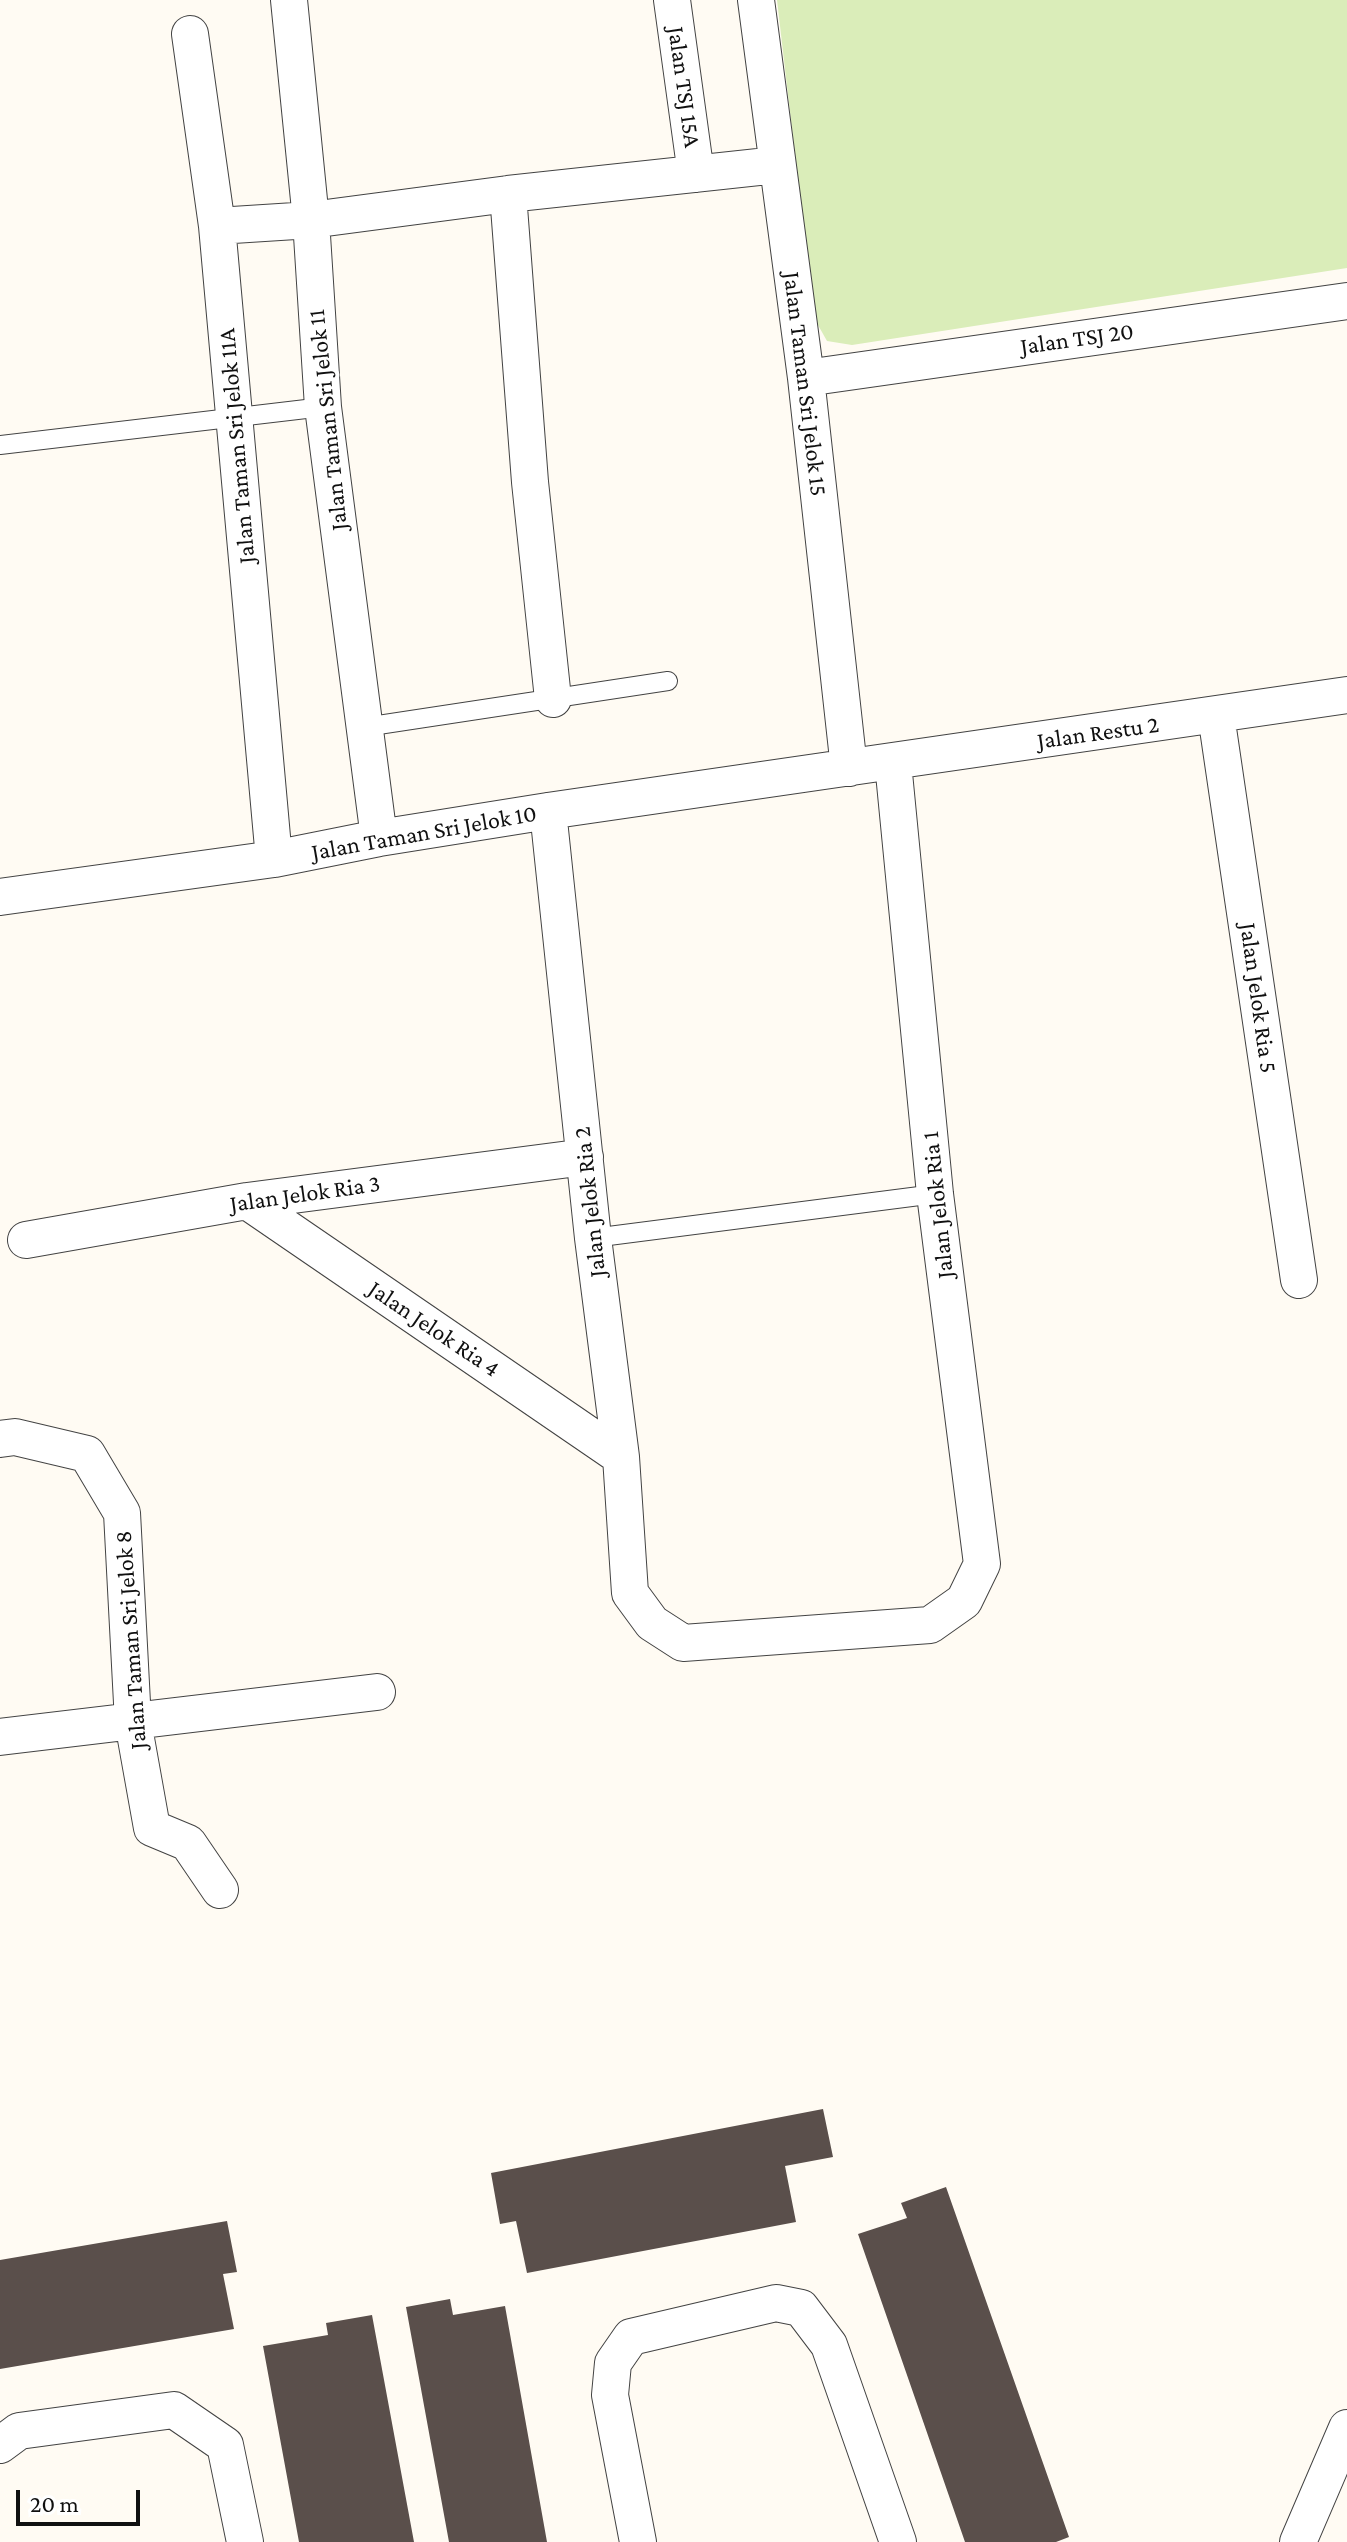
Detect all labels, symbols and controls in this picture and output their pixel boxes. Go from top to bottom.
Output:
street label: Jalan TSJ 15A [661,25,707,149]
street label: Jalan Taman Sri Jelok 15 [777,270,833,498]
street label: Jalan Taman Sri Jelok 11 [302,308,354,532]
street label: Jalan TSJ 20 [1019,317,1135,361]
street label: Jalan Taman Sri Jelok 11A [212,327,262,565]
street label: Jalan Restu 2 [1035,710,1161,756]
street label: Jalan Taman Sri Jelok 10 [309,799,539,867]
street label: Jalan Jelok Ria 5 [1233,921,1283,1075]
street label: Jalan Jelok Ria 2 [568,1125,612,1279]
street label: Jalan Jelok Ria 1 [916,1130,960,1280]
street label: Jalan Jelok Ria 3 [228,1169,382,1219]
street label: Jalan Jelok Ria 4 [363,1274,505,1384]
street label: Jalan Taman Sri Jelok 8 [109,1530,153,1750]
scale bar [20,2474,144,2524]
text: 20 m [30,2490,79,2517]

